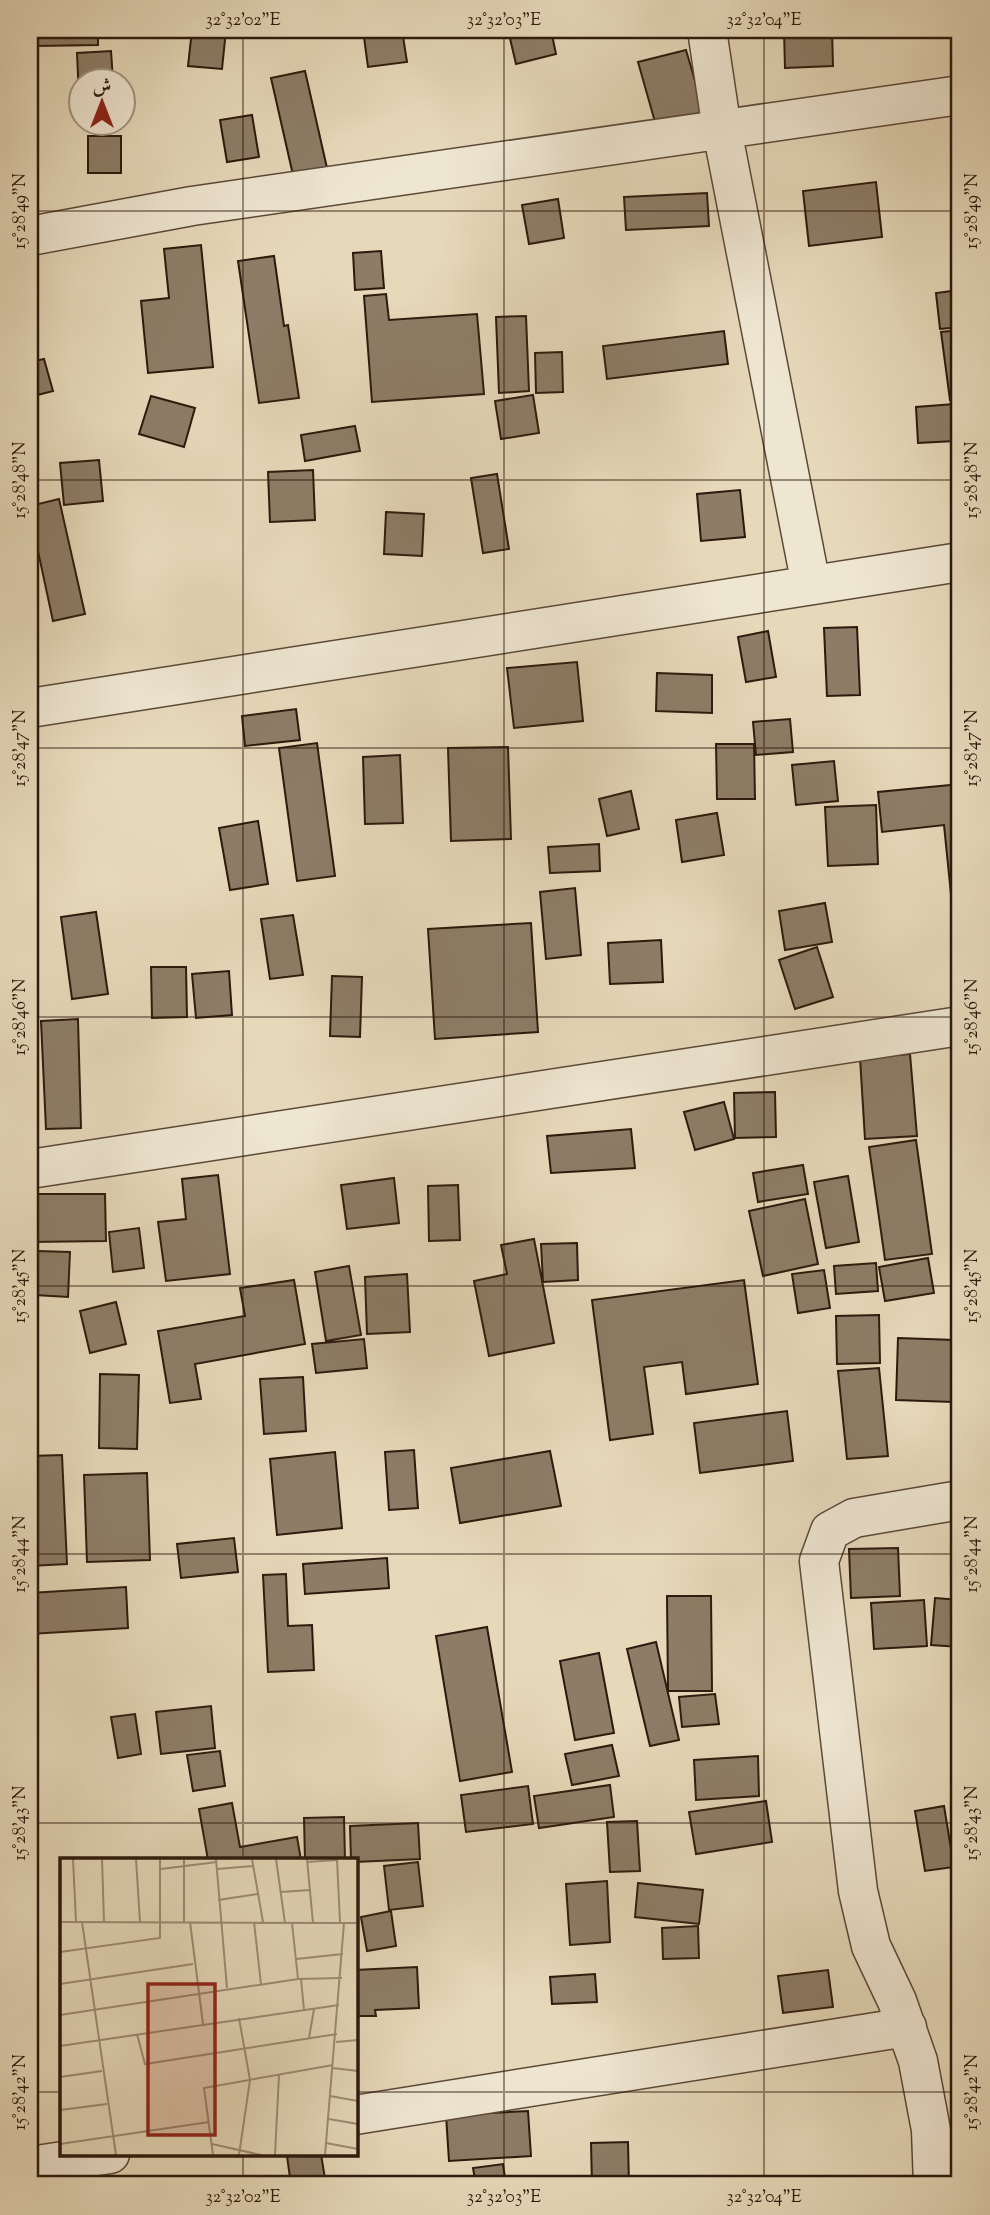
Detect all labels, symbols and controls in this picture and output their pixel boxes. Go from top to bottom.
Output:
text: 32°32'02"E [205,8,281,34]
text: 32°32'03"E [467,8,541,34]
text: 32°32'04"E [726,8,802,34]
north arrow [66,66,136,136]
text: ش [93,74,111,101]
text: 15°28'49"N [8,173,34,249]
text: 15°28'49"N [960,173,986,249]
text: 15°28'48"N [8,441,34,519]
text: 15°28'48"N [960,441,986,519]
text: 15°28'47"N [8,709,34,787]
text: 15°28'47"N [960,709,986,787]
text: 15°28'46"N [8,978,34,1056]
text: 15°28'46"N [960,978,986,1056]
text: 15°28'45"N [8,1249,34,1323]
text: 15°28'45"N [960,1249,986,1323]
text: 15°28'44"N [8,1515,34,1593]
text: 15°28'44"N [960,1515,986,1593]
text: 15°28'43"N [8,1785,34,1861]
text: 15°28'43"N [960,1785,986,1861]
inset map [60,1858,357,2156]
text: 15°28'42"N [8,2054,34,2130]
text: 15°28'42"N [960,2054,986,2130]
text: 32°32'02"E [205,2185,281,2211]
text: 32°32'03"E [467,2185,541,2211]
text: 32°32'04"E [726,2185,802,2211]

